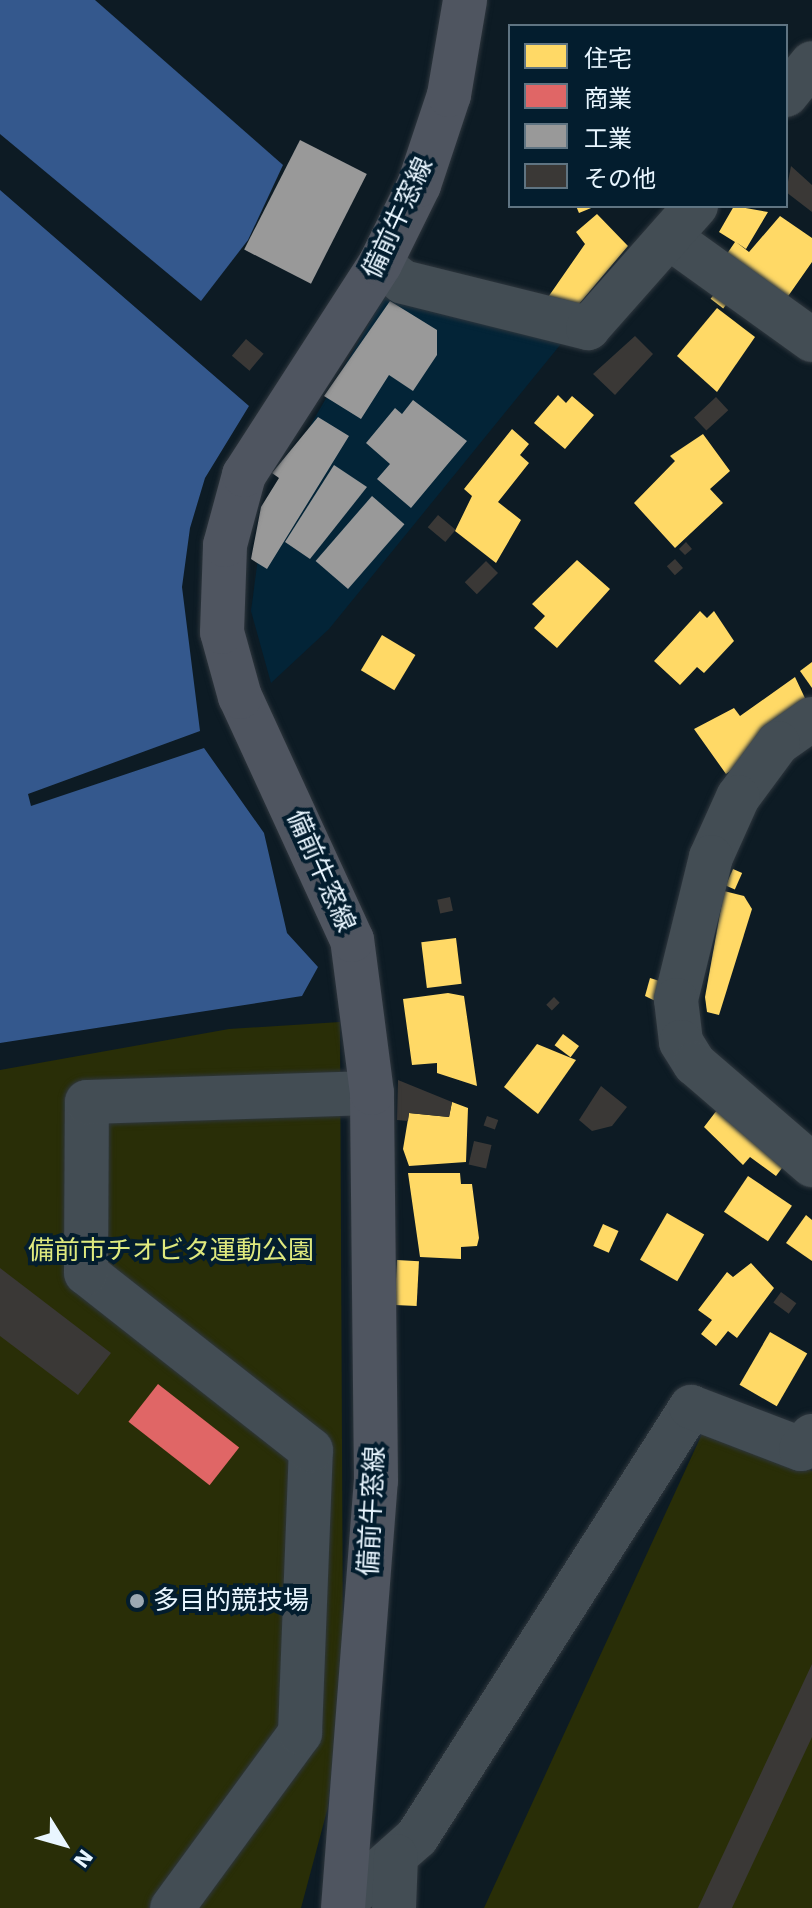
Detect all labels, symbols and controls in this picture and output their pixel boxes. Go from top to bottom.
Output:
legend [508,24,788,208]
text: 住宅 [584,45,632,73]
text: 商業 [584,85,632,113]
text: 工業 [584,125,632,153]
street label: 備前牛窓線 [356,152,440,284]
text: その他 [584,165,656,193]
street label: 備前牛窓線 [280,805,362,937]
park label: 備前市チオビタ運動公園 [28,1235,314,1267]
street label: 備前牛窓線 [353,1445,391,1577]
place label: 多目的競技場 [153,1585,309,1617]
marker: 多目的競技場 [128,1592,146,1610]
north arrow [24,1804,104,1884]
text: N [69,1845,98,1873]

